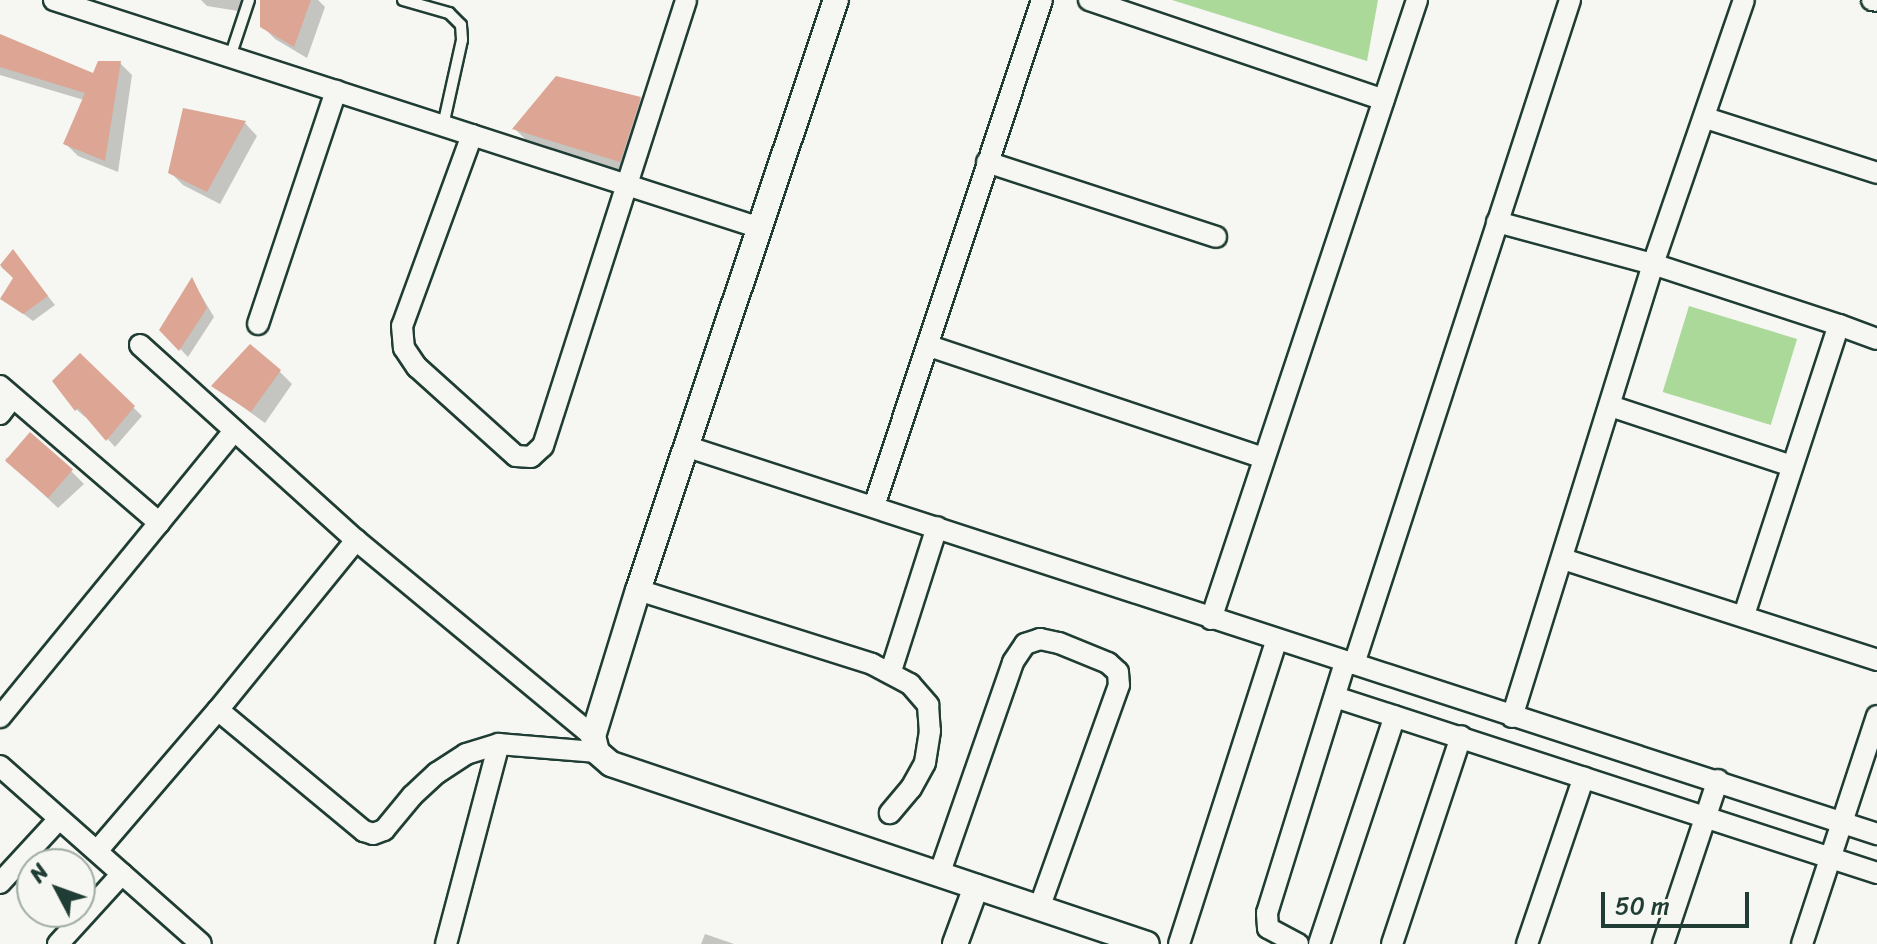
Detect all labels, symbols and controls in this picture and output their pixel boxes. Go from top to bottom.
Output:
north arrow [16,848,96,928]
text: N [19,855,59,892]
scale bar [1605,876,1753,926]
text: 50 m [1615,885,1670,927]

